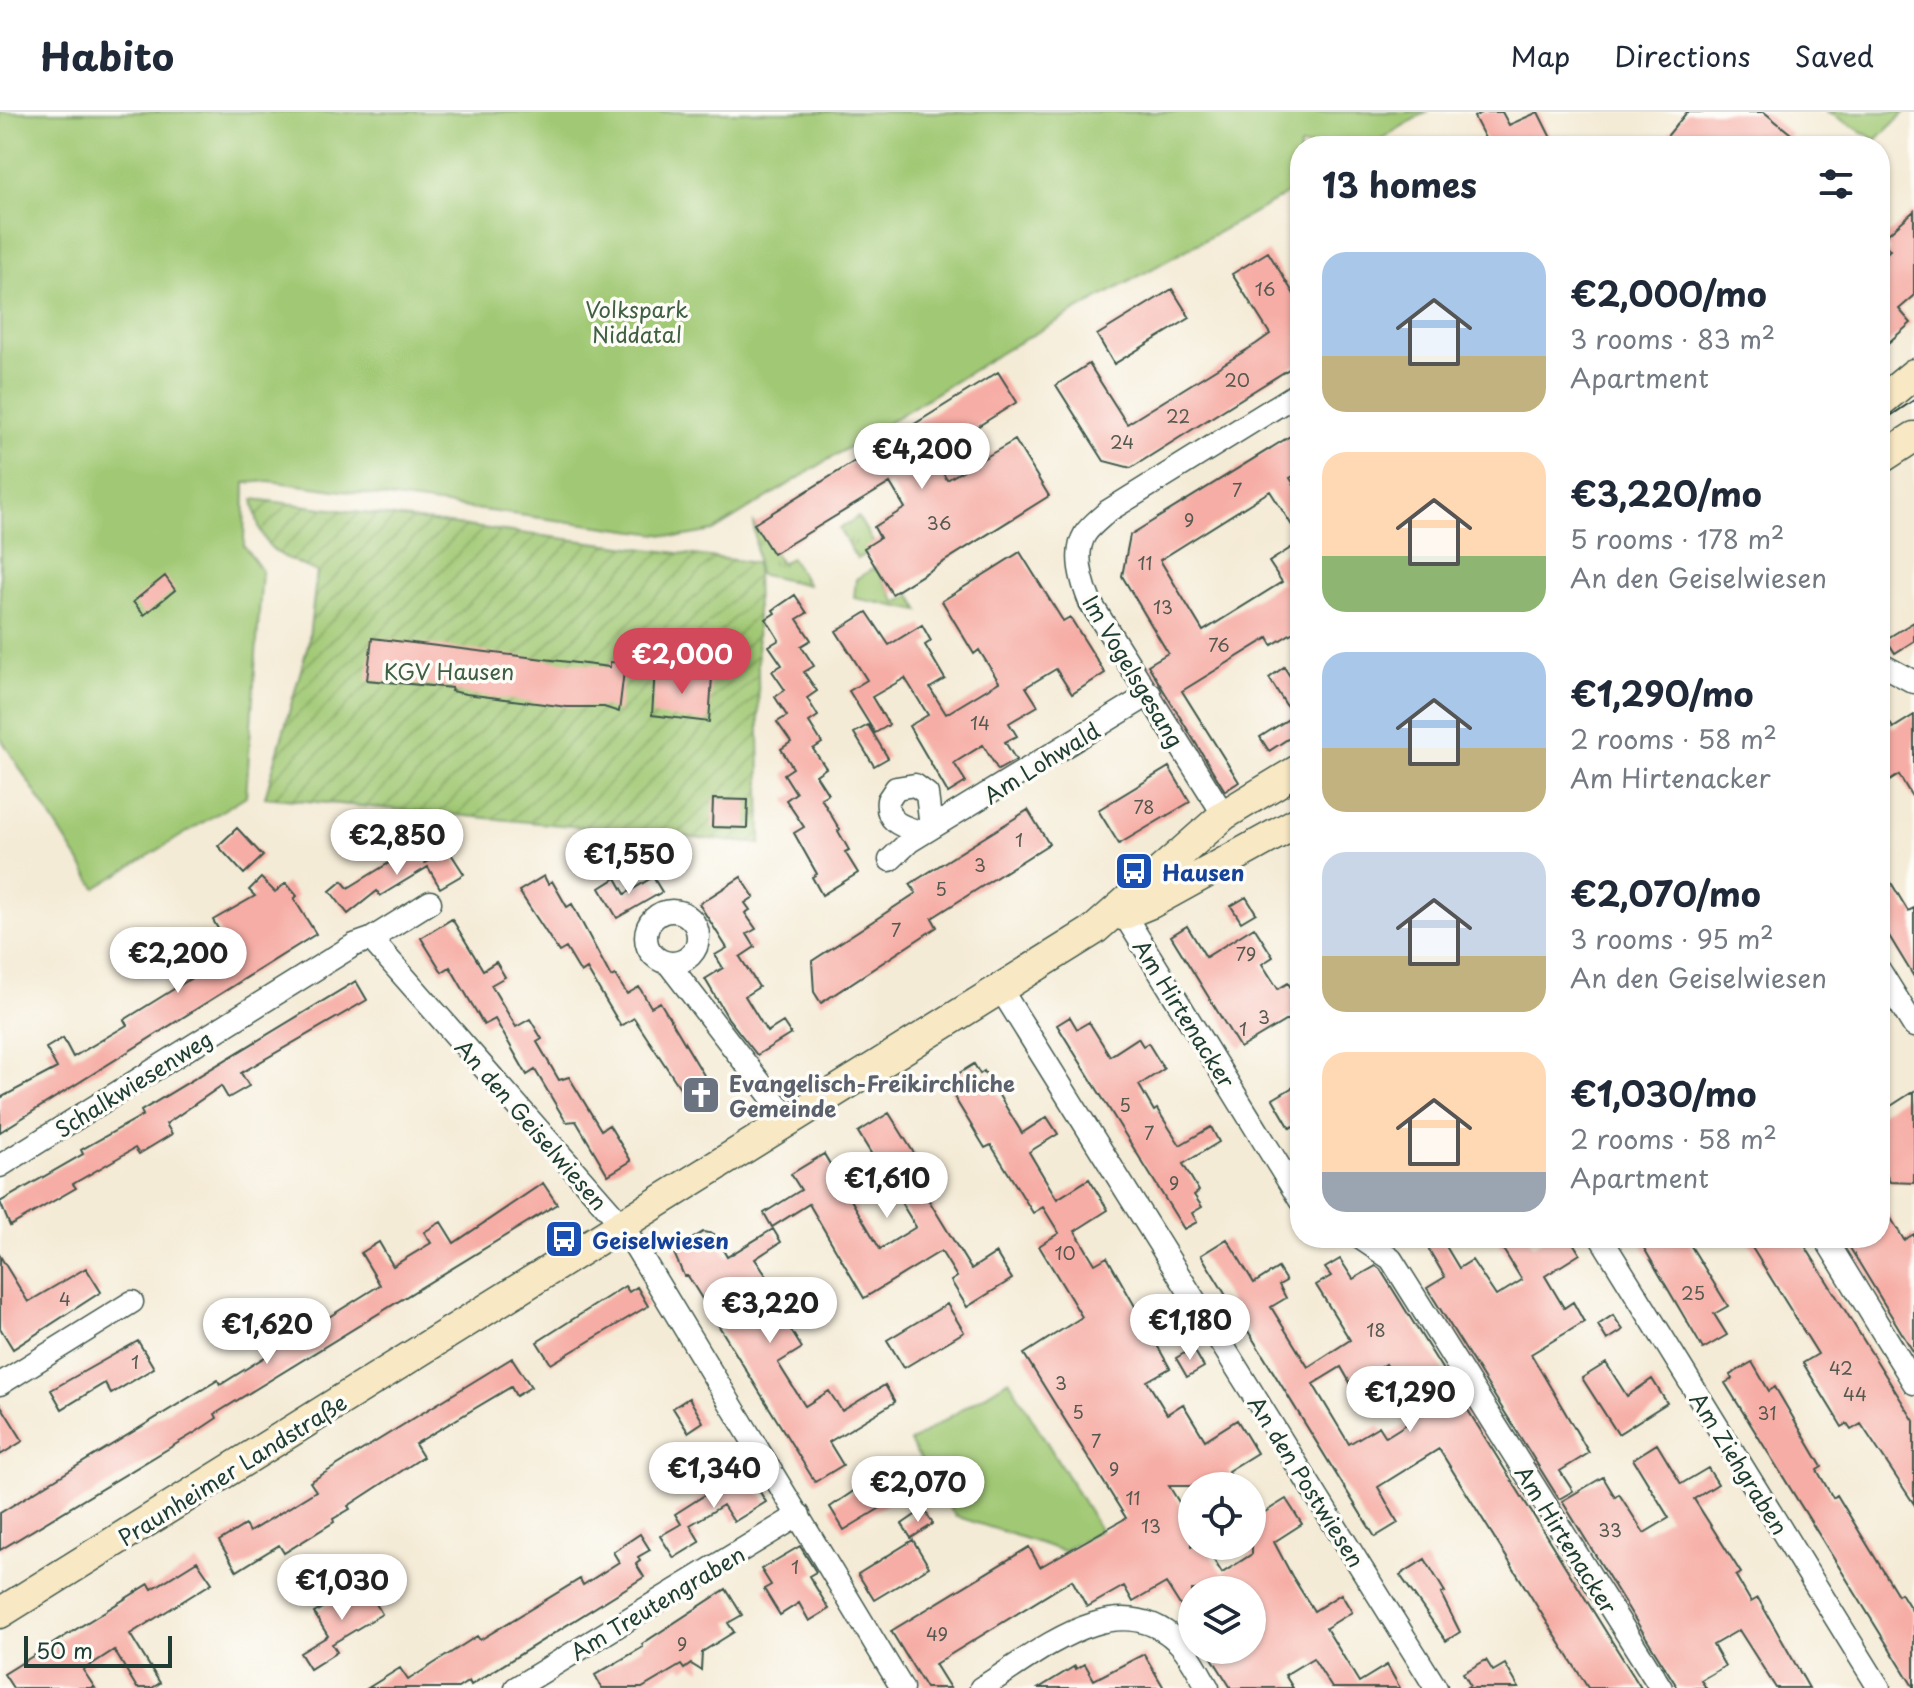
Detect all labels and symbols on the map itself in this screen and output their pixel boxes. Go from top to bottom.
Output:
house number: 16 [1255,275,1275,302]
park label: Volkspark Niddatal [586,292,688,350]
house number: 20 [1224,366,1250,393]
house number: 22 [1166,402,1190,429]
pin: €4,200 [857,423,987,491]
house number: 24 [1110,428,1134,455]
house number: 7 [1232,476,1242,503]
house number: 9 [1184,506,1194,533]
house number: 36 [927,509,951,536]
house number: 11 [1137,549,1153,576]
street label: Im Vogelsgesang [1076,589,1192,753]
house number: 13 [1153,593,1173,620]
pin: €2,000 [617,628,747,696]
house number: 76 [1208,631,1230,658]
park label: KGV Hausen [384,654,514,687]
house number: 14 [970,709,990,736]
street label: Am Lohwald [976,713,1106,811]
house number: 78 [1134,793,1155,820]
pin: €2,850 [332,809,462,877]
house number: 1 [1015,826,1023,853]
pin: €1,550 [564,828,694,896]
bus stop icon: Hausen [1113,850,1155,892]
house number: 3 [974,851,986,878]
place label: Hausen [1162,855,1244,888]
house number: 5 [935,875,947,902]
house number: 7 [891,916,901,943]
pin: €2,200 [113,927,243,995]
street label: Am Hirtenacker [1126,932,1244,1094]
house number: 79 [1236,940,1256,967]
house number: 3 [1258,1003,1270,1030]
house number: 1 [1239,1015,1247,1042]
street label: Schalkwiesenweg [48,1021,218,1145]
street label: An den Geiselwiesen [448,1031,616,1217]
place label: Evangelisch-Freikirchliche Gemeinde [729,1066,1015,1124]
church icon: Evangelisch-Freikirchliche Gemeinde [680,1074,722,1116]
house number: 5 [1119,1091,1131,1118]
house number: 7 [1144,1119,1154,1146]
pin: €1,610 [822,1152,952,1220]
house number: 9 [1169,1169,1179,1196]
bus stop icon: Geiselwiesen [543,1218,585,1260]
place label: Geiselwiesen [592,1223,729,1256]
house number: 10 [1054,1239,1076,1266]
pin: €3,220 [705,1277,835,1345]
house number: 25 [1681,1279,1705,1306]
house number: 4 [59,1285,71,1312]
pin: €1,180 [1125,1294,1255,1362]
pin: €1,620 [202,1298,332,1366]
house number: 18 [1366,1316,1386,1343]
house number: 1 [131,1348,139,1375]
house number: 42 [1829,1354,1853,1381]
pin: €1,290 [1345,1366,1475,1434]
house number: 3 [1055,1369,1067,1396]
house number: 44 [1843,1380,1867,1407]
street label: Praunheimer Landstraße [111,1385,353,1553]
street label: Am Ziehgraben [1683,1385,1797,1541]
street label: An den Postwiesen [1241,1389,1373,1573]
house number: 5 [1072,1398,1084,1425]
house number: 31 [1758,1399,1776,1426]
house number: 7 [1091,1427,1101,1454]
pin: €1,340 [649,1442,779,1510]
house number: 9 [1109,1455,1119,1482]
pin: €2,070 [853,1456,983,1524]
street label: Am Hirtenacker [1508,1458,1626,1620]
house number: 11 [1125,1484,1141,1511]
house number: 13 [1141,1512,1161,1539]
house number: 33 [1598,1516,1622,1543]
street label: Am Treutengraben [563,1537,751,1667]
house number: 1 [791,1553,799,1580]
pin: €1,030 [277,1554,407,1622]
house number: 49 [926,1620,948,1647]
house number: 9 [677,1630,687,1657]
scale bar [24,1632,172,1668]

